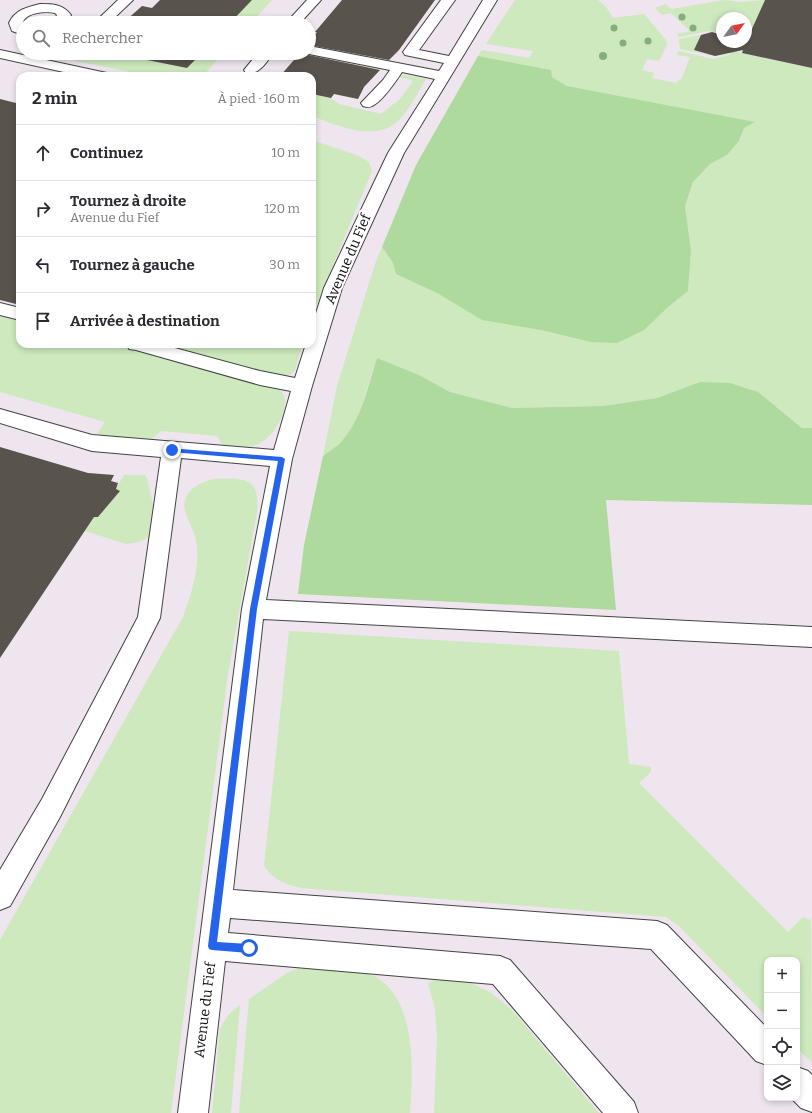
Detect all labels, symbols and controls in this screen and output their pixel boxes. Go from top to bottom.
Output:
north arrow [716,12,752,48]
search box [16,16,316,60]
icon: search [30,27,52,49]
text: Rechercher [62,29,143,47]
text: 2 min [32,88,77,109]
text: À pied · 160 m [218,91,300,106]
icon: ahead [32,142,54,164]
text: Continuez [70,144,143,162]
text: 10 m [271,145,300,160]
text: Tournez à droite [70,192,186,210]
icon: right [32,198,54,220]
text: 120 m [264,201,300,216]
text: Avenue du Fief [70,210,159,225]
street label: Avenue du Fief [321,210,375,307]
icon: left [32,254,54,276]
text: Tournez à gauche [70,256,195,274]
text: 30 m [269,257,300,272]
icon: arrive [32,310,54,332]
text: Arrivée à destination [70,312,220,330]
route end [163,441,181,459]
route start [240,939,258,957]
map controls [764,957,800,1101]
button: + [764,957,800,993]
street label: Avenue du Fief [191,960,219,1059]
button: − [764,993,800,1029]
button: locate [764,1029,800,1065]
button: layers [764,1065,800,1101]

